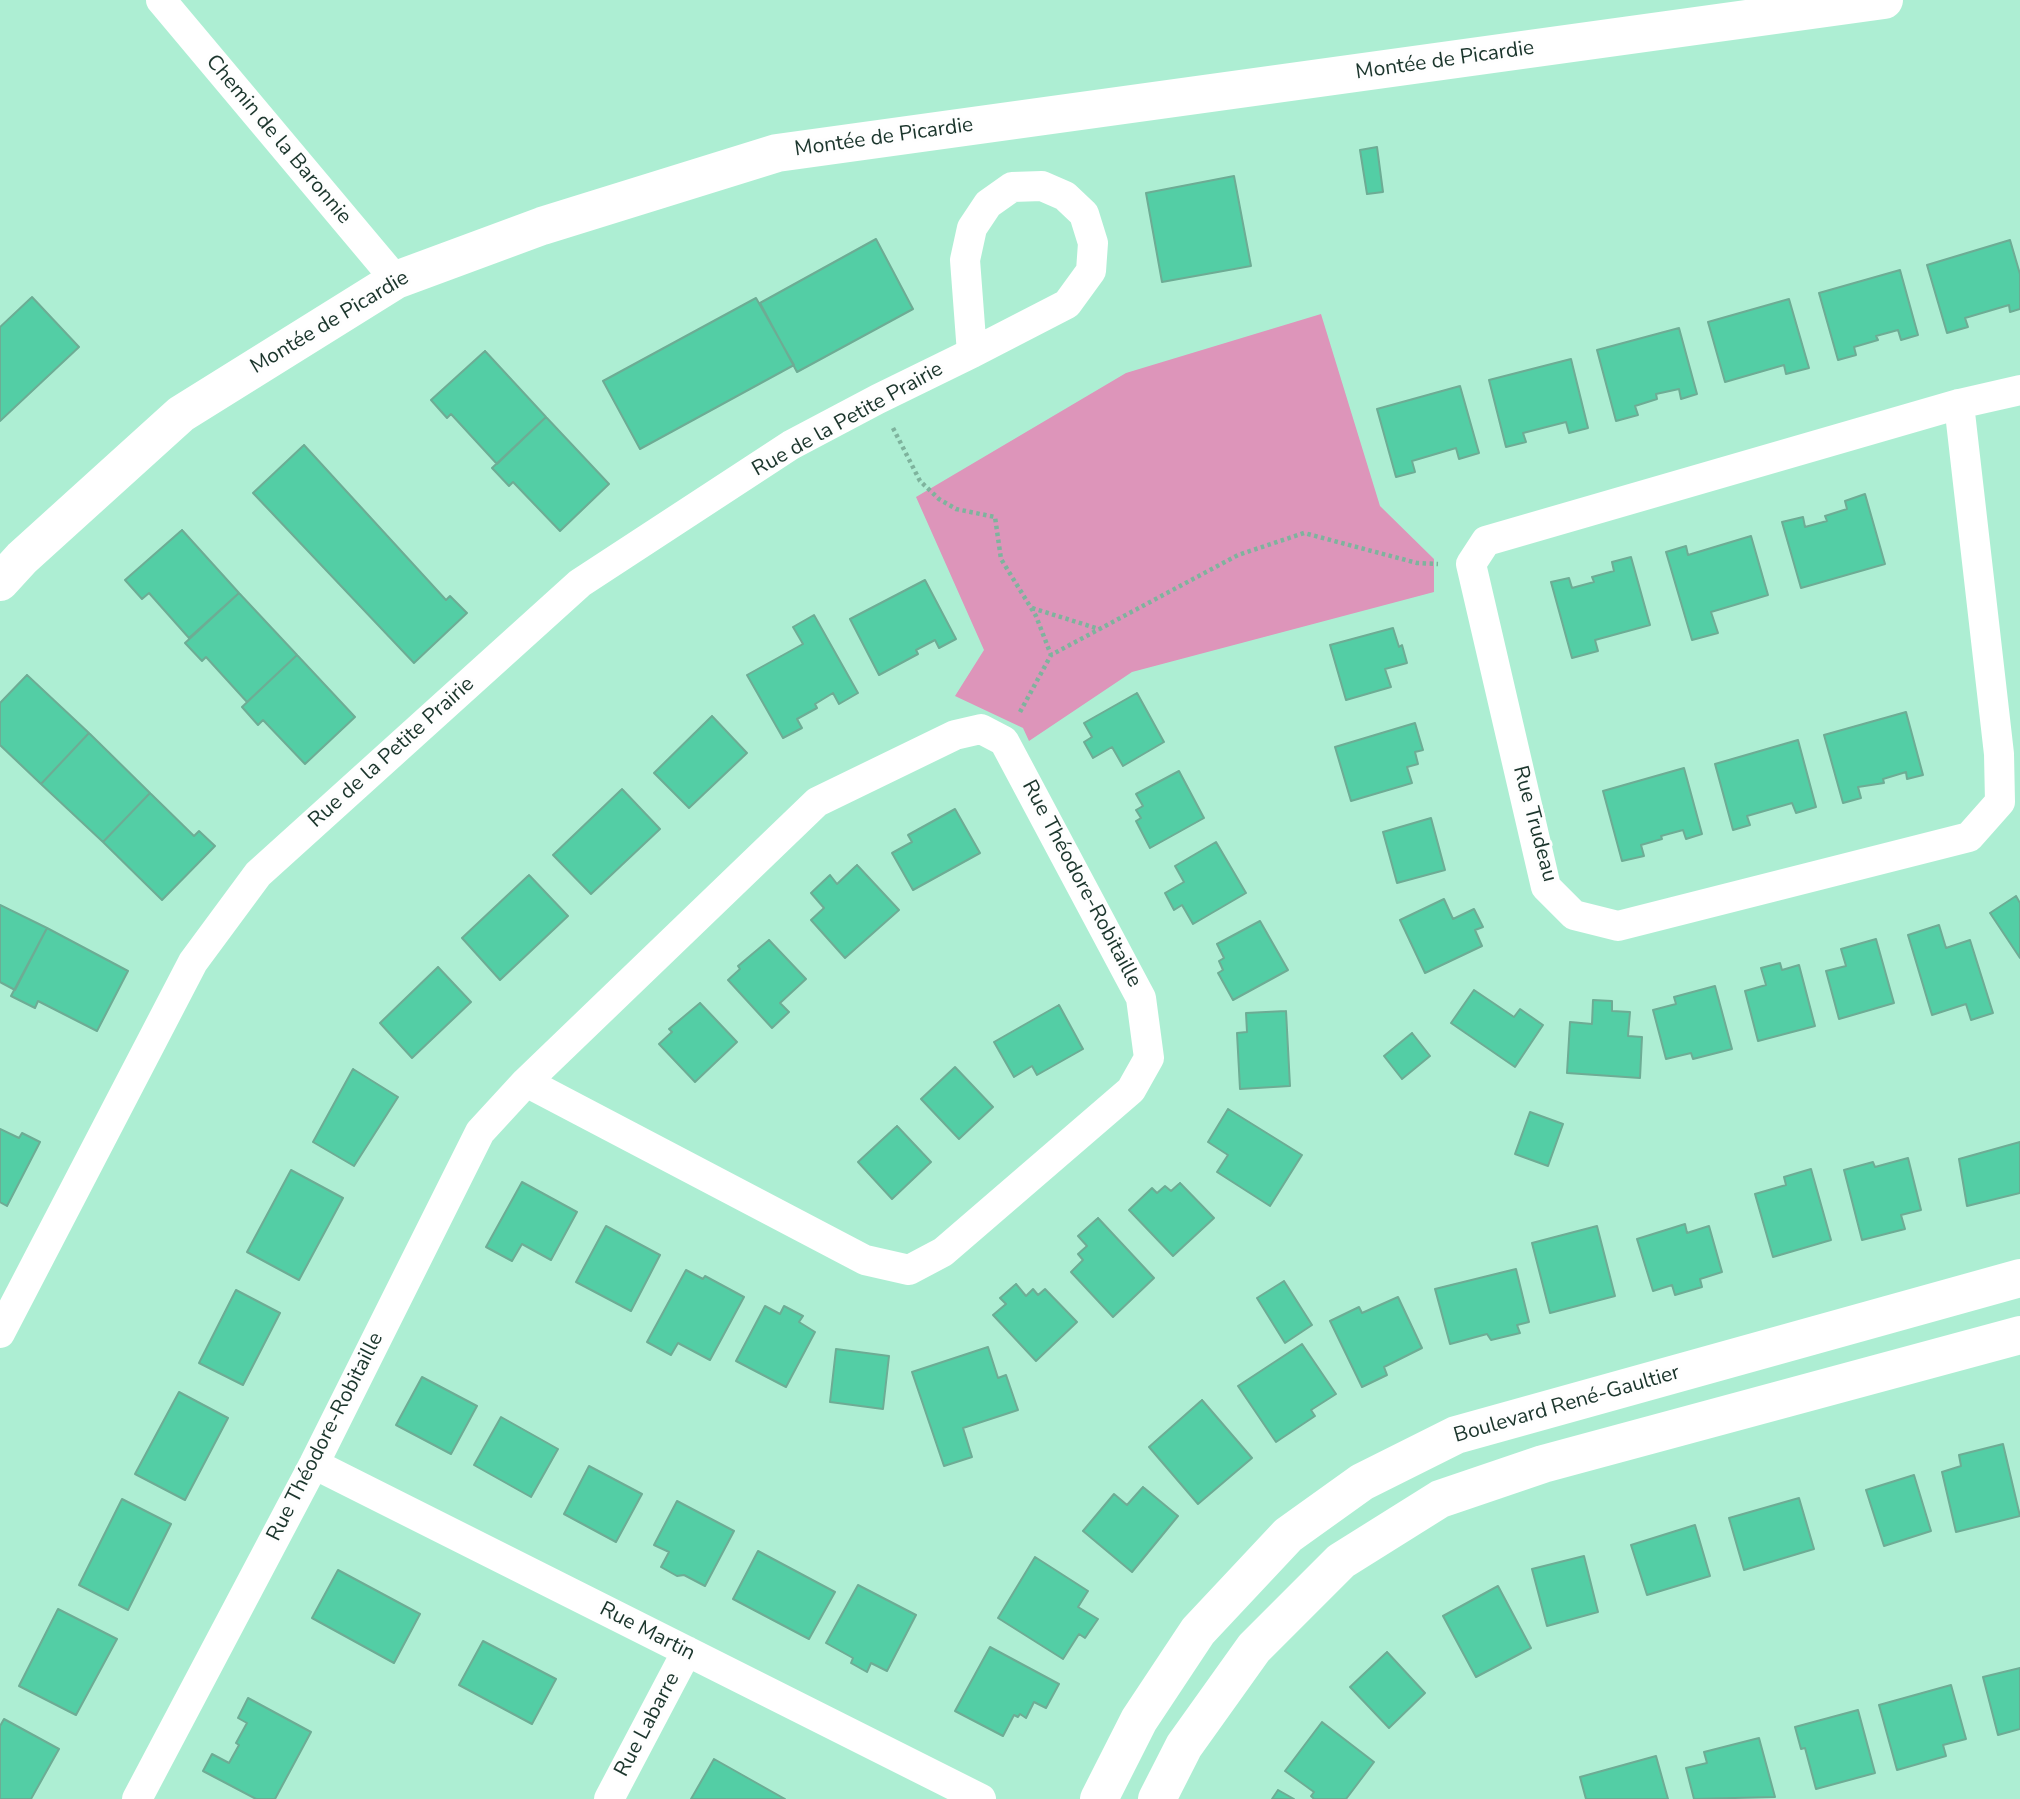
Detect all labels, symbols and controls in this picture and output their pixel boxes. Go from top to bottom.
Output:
street label: Montée de Picardie [1354,36,1536,86]
street label: Chemin de la Baronnie [200,50,356,230]
street label: Montée de Picardie [793,113,975,163]
street label: Montée de Picardie [246,266,414,380]
street label: Rue de la Petite Prairie [748,357,948,483]
street label: Rue de la Petite Prairie [304,672,480,834]
street label: Rue Trudeau [1506,763,1562,885]
street label: Rue Théodore-Robitaille [1016,776,1146,992]
street label: Rue Théodore-Robitaille [262,1328,390,1546]
street label: Boulevard René-Gaultier [1451,1361,1683,1449]
street label: Rue Martin [595,1597,699,1667]
street label: Rue Labarre [610,1669,686,1781]

